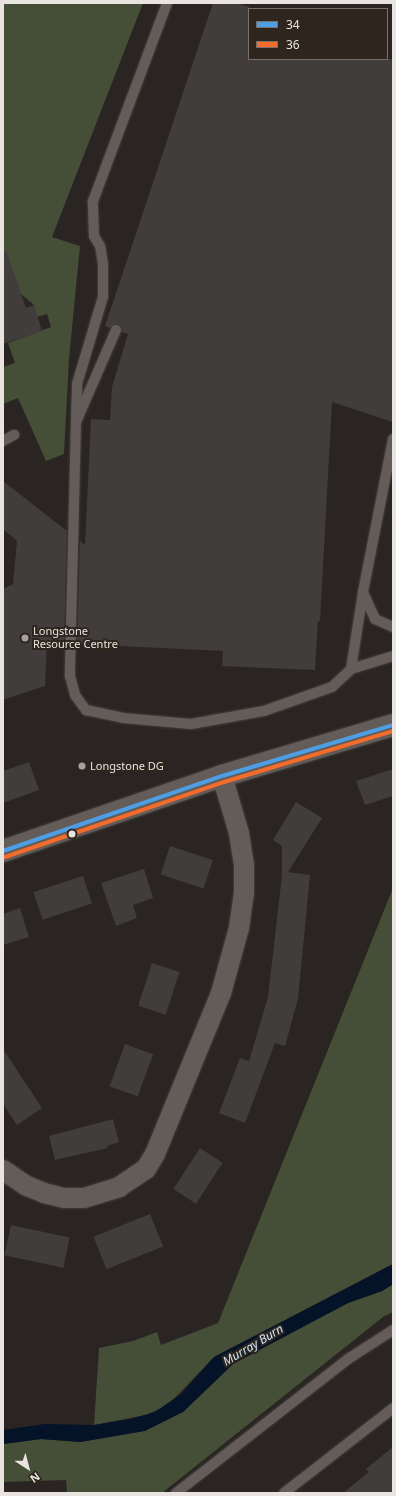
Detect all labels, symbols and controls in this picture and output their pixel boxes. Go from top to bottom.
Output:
legend [248,8,388,60]
text: 34 [286,16,300,33]
text: 36 [286,36,300,53]
place label: Longstone Resource Centre [33,625,118,651]
marker: Longstone Resource Centre [20,633,30,643]
place label: Longstone DG [90,759,164,773]
marker: Longstone DG [77,761,87,771]
unlabelled marker [67,829,77,839]
water label: Murray Burn [220,1321,286,1369]
north arrow [8,1448,48,1488]
text: N [27,1469,43,1487]

